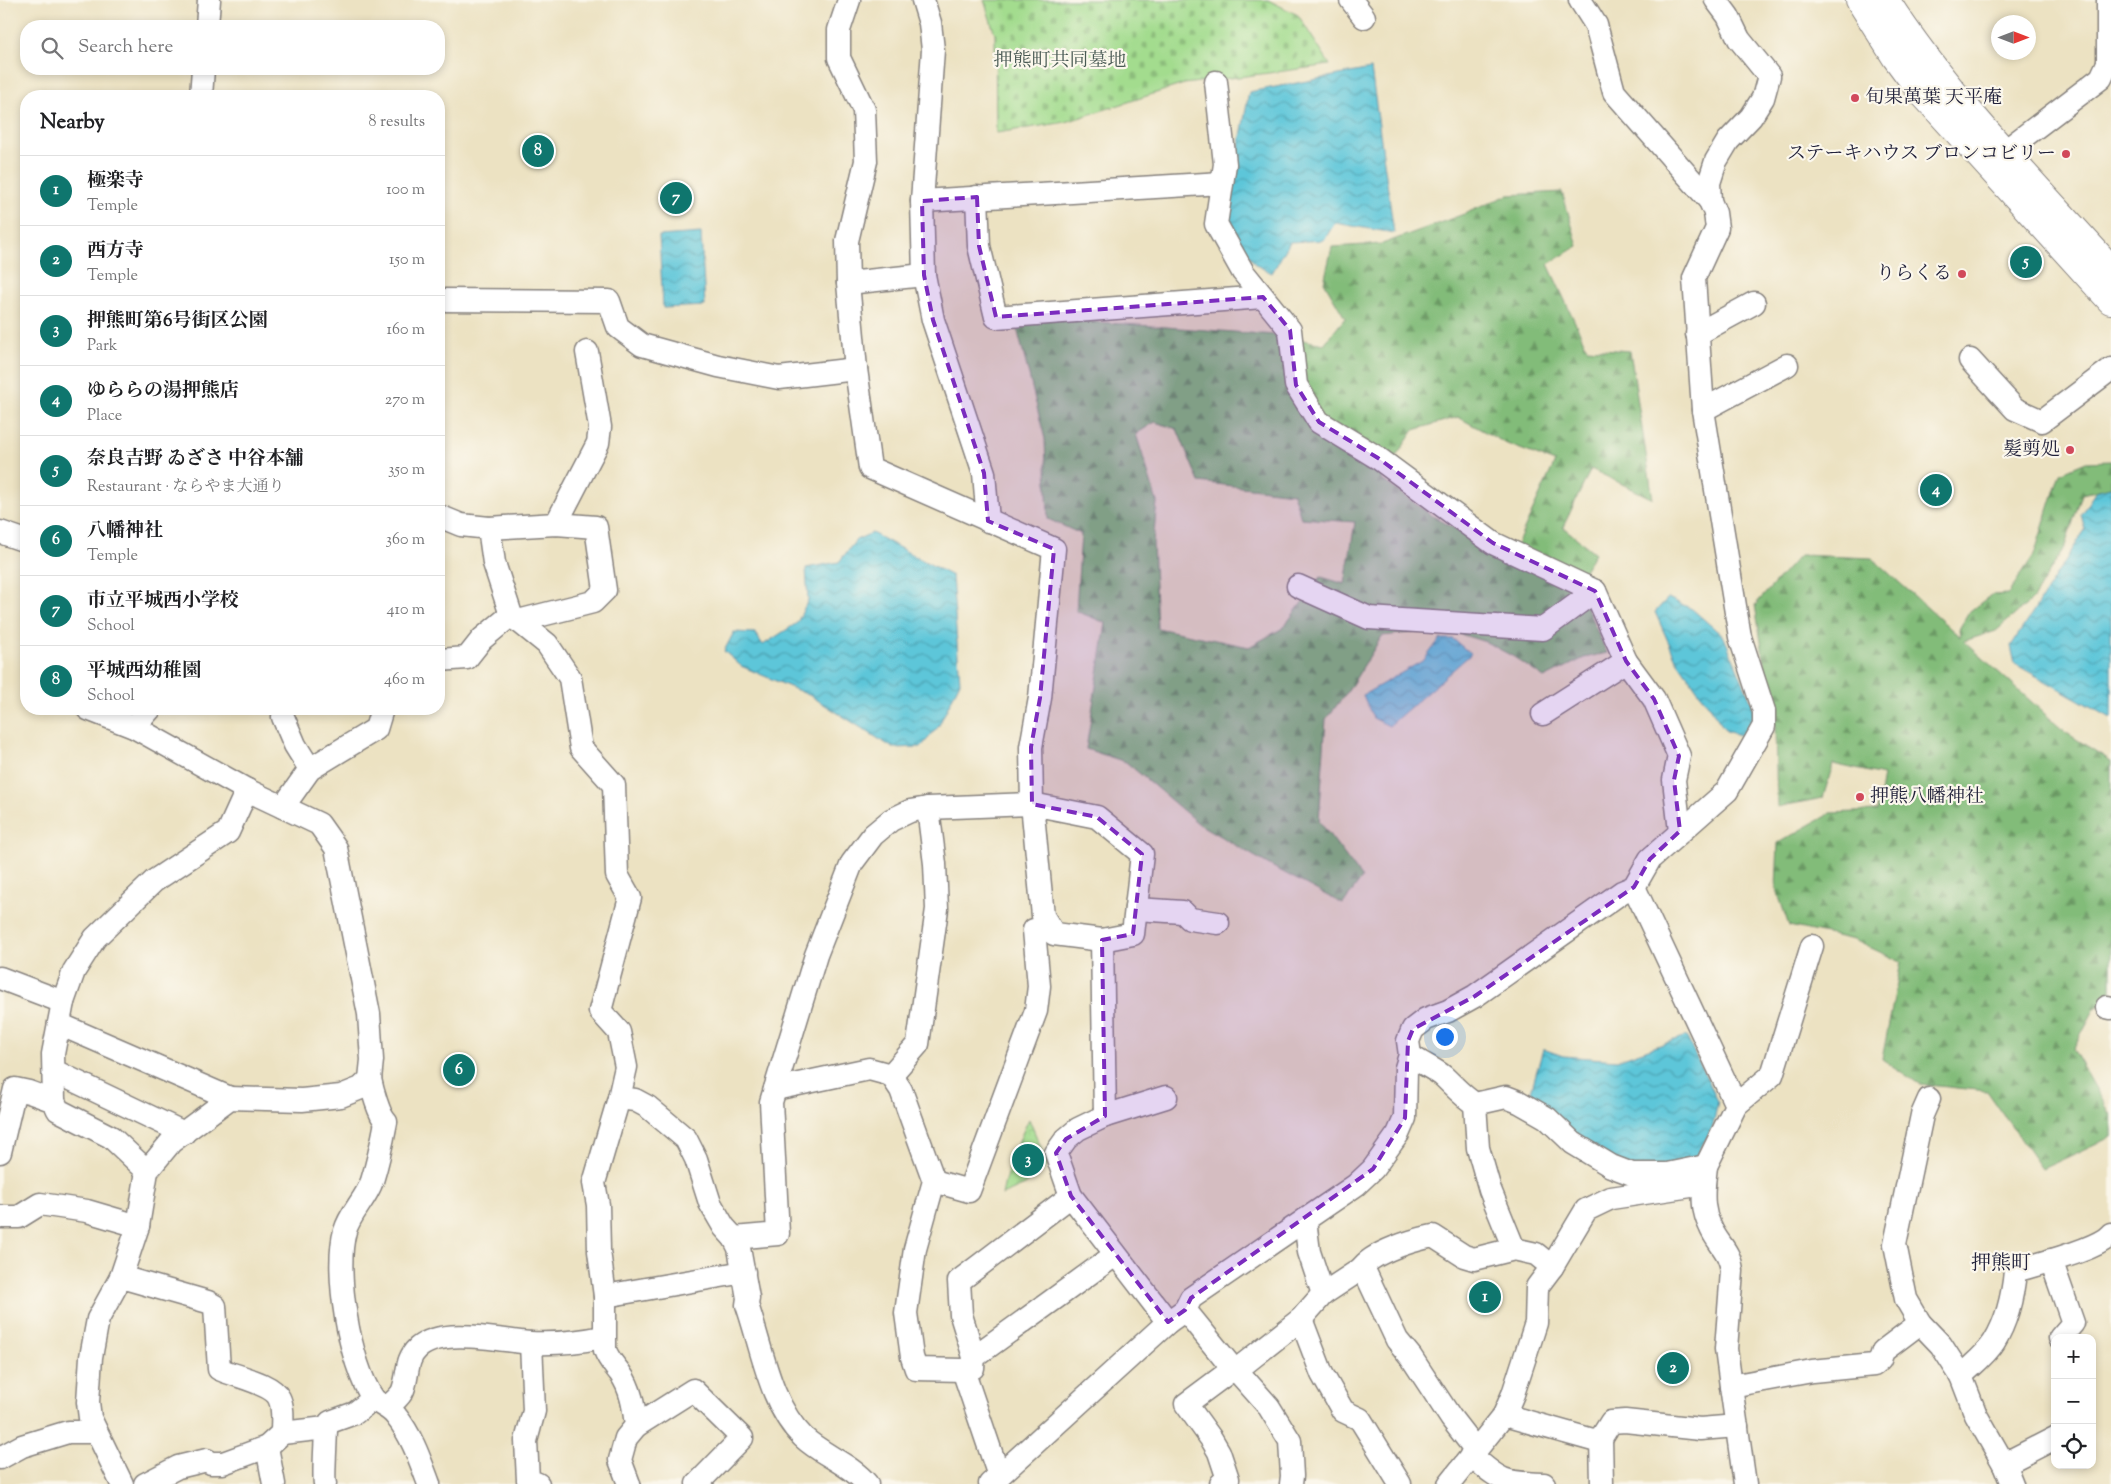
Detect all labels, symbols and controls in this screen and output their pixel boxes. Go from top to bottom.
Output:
north arrow [1991,15,2036,60]
search box [20,20,445,75]
icon: search [38,34,66,62]
text: Search here [78,34,173,61]
park label: 押熊町共同墓地 [993,48,1127,75]
place label: 旬果萬葉 天平庵 [1865,85,2002,112]
marker: 旬果萬葉 天平庵 [1849,92,1861,104]
text: Nearby [40,108,105,138]
text: 8 results [369,111,425,134]
pin: 8 [522,132,554,170]
place label: ステーキハウス ブロンコビリー [1787,141,2056,168]
marker: ステーキハウス ブロンコビリー [2060,148,2072,160]
text: 極楽寺 [87,168,144,195]
text: 1 [53,179,59,202]
text: 100 m [386,179,425,202]
pin: 7 [660,179,692,217]
text: Temple [87,195,138,218]
text: 西方寺 [87,238,144,265]
pin: 5 [2010,243,2042,281]
text: 2 [52,249,60,272]
text: 150 m [389,249,425,272]
place label: りらくる [1876,261,1952,288]
text: Temple [87,265,138,288]
marker: りらくる [1956,268,1968,280]
text: 押熊町第6号街区公園 [87,308,267,335]
text: 3 [53,319,59,342]
text: 160 m [387,319,425,342]
text: Park [87,335,118,358]
text: ゆららの湯押熊店 [87,378,239,405]
text: 4 [52,389,60,412]
text: 270 m [385,389,425,412]
text: Place [87,405,122,428]
place label: 髪剪処 [2003,437,2060,464]
marker: 髪剪処 [2064,444,2076,456]
text: 奈良吉野 ゐざさ 中谷本舗 [87,446,304,473]
text: 5 [53,459,59,482]
text: 350 m [388,459,425,482]
pin: 4 [1920,471,1952,509]
text: Restaurant · ならやま大通り [87,476,285,499]
text: 八幡神社 [87,518,163,545]
text: 6 [52,529,60,552]
text: 360 m [386,529,425,552]
text: Temple [87,545,138,568]
text: 市立平城西小学校 [87,588,239,615]
text: 7 [52,599,60,622]
text: 410 m [387,599,425,622]
text: School [87,615,135,638]
text: 平城西幼稚園 [87,658,201,685]
text: 8 [52,669,60,692]
text: 460 m [384,669,425,692]
text: School [87,685,135,708]
place label: 押熊八幡神社 [1870,784,1984,811]
marker: 押熊八幡神社 [1854,791,1866,803]
your location [1432,1024,1458,1050]
pin: 6 [443,1051,475,1089]
pin: 3 [1012,1141,1044,1179]
district label: 押熊町 [1971,1250,2031,1279]
pin: 1 [1469,1278,1501,1316]
map controls [2051,1334,2096,1469]
button: + [2051,1334,2096,1379]
pin: 2 [1657,1349,1689,1387]
button: − [2051,1379,2096,1424]
button: locate [2051,1424,2096,1469]

